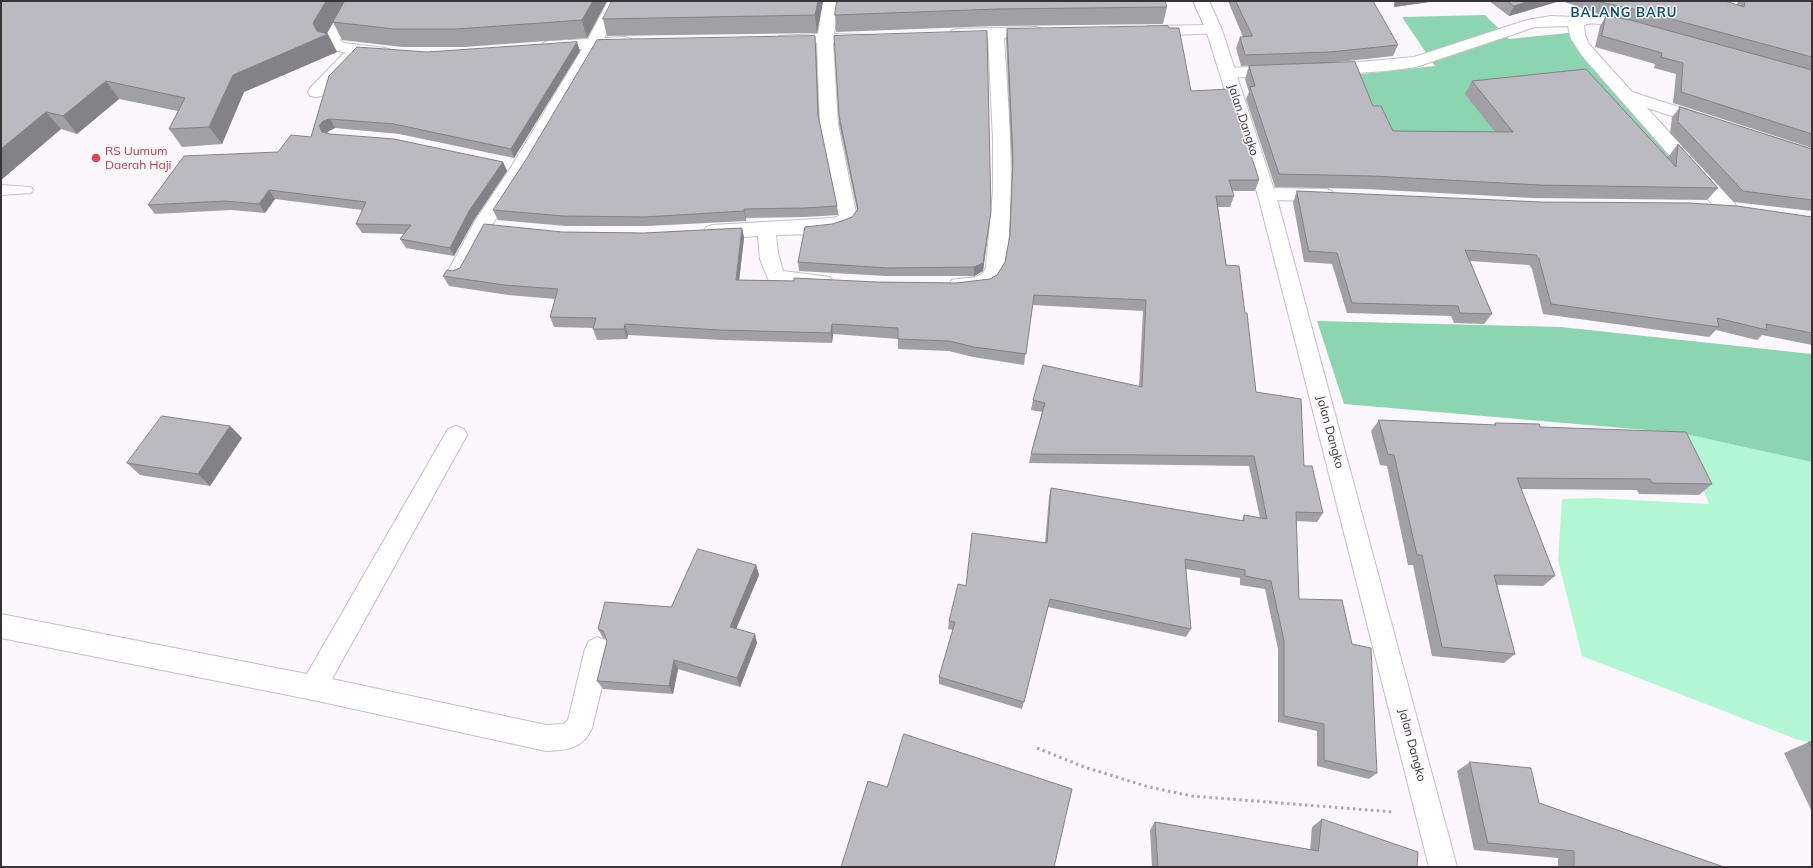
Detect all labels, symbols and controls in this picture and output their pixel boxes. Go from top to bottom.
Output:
district label: BALANG BARU [1571,5,1677,21]
street label: Jalan Dangko [1225,82,1261,158]
place label: RS Uumum Daerah Haji [105,144,171,172]
marker: RS Uumum Daerah Haji [90,152,102,164]
street label: Jalan Dangko [1313,394,1347,470]
street label: Jalan Dangko [1395,707,1429,783]

